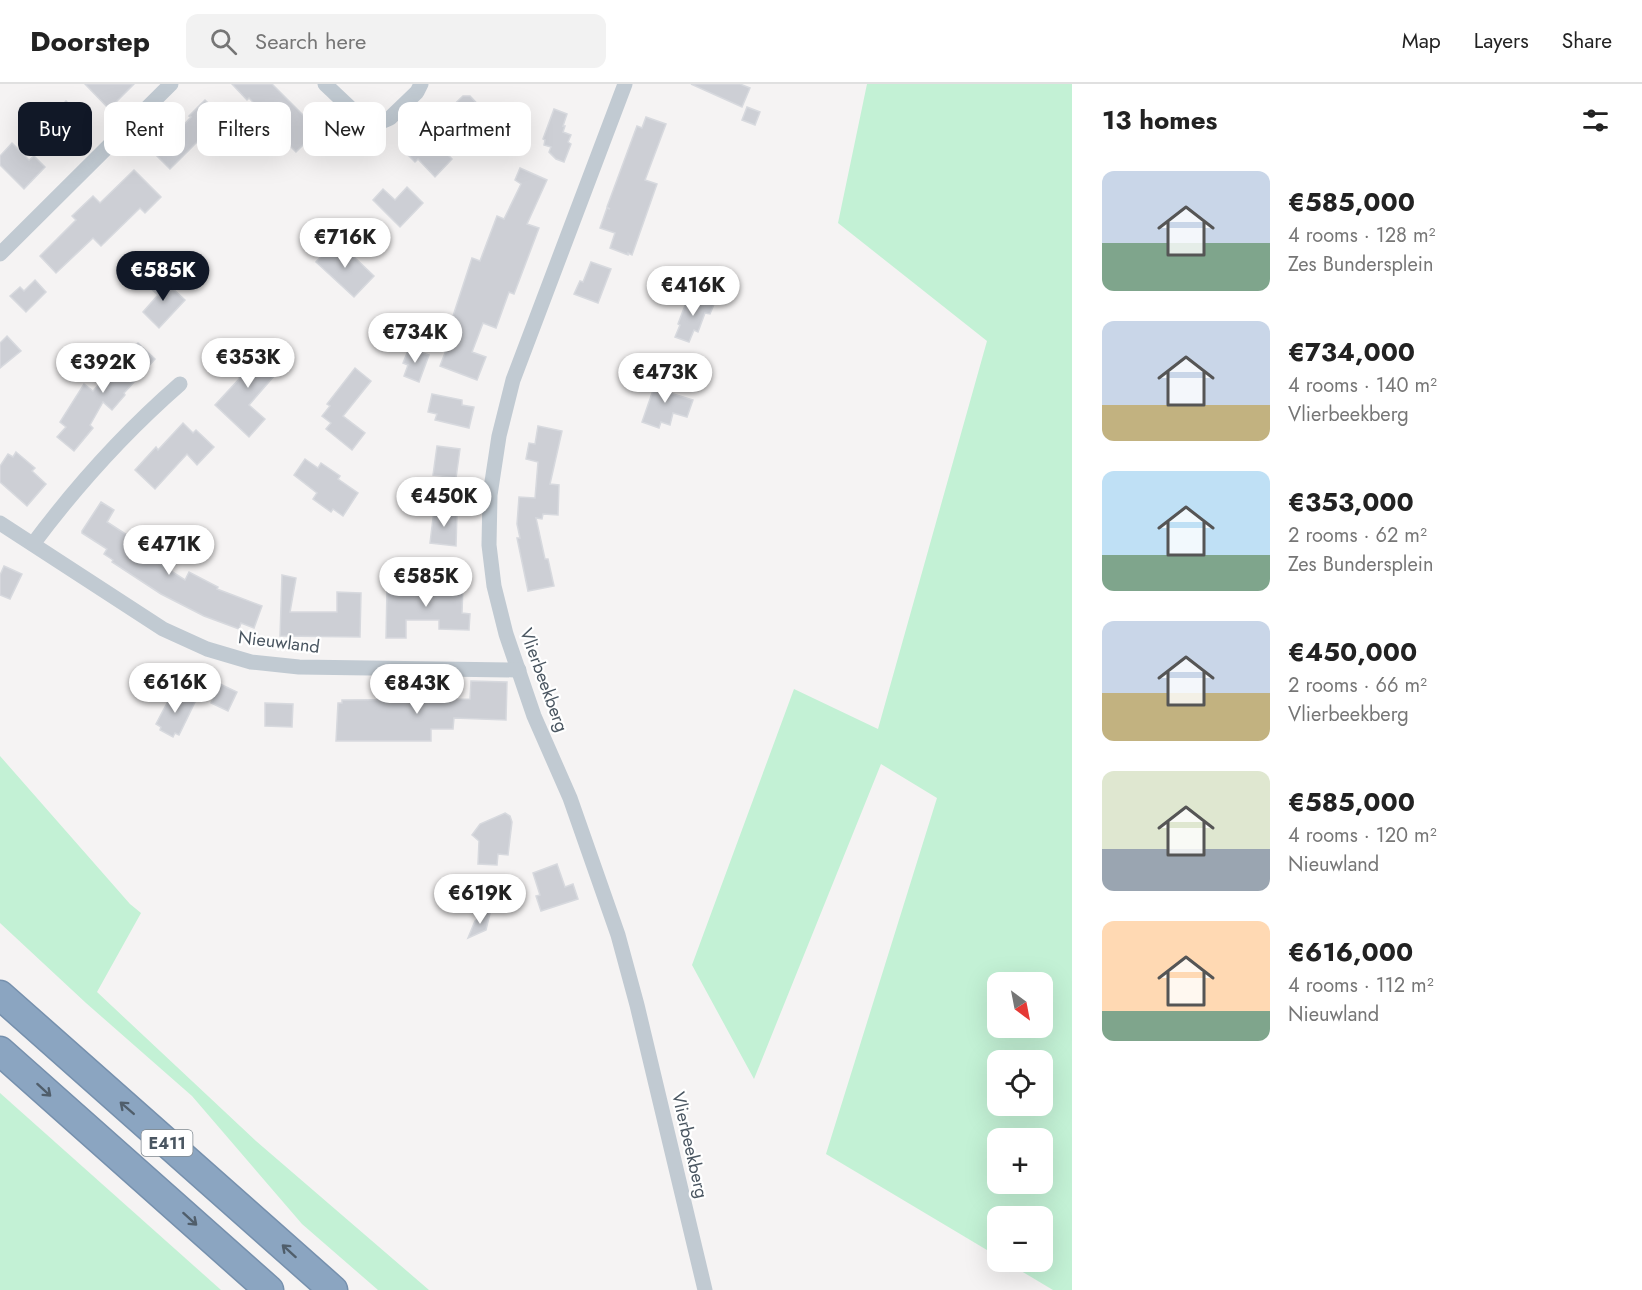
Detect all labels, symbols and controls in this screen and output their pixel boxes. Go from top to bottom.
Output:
search box [186,14,606,68]
text: Doorstep [30,21,150,62]
icon: search [207,25,240,58]
text: Search here [255,25,366,57]
text: Map [1402,26,1441,56]
text: Layers [1474,26,1529,56]
text: Share [1562,26,1612,56]
text: 13 homes [1102,101,1217,139]
chip: Buy [18,102,92,156]
chip: Rent [104,102,185,156]
chip: Filters [197,102,291,156]
chip: New [303,102,386,156]
chip: Apartment [398,102,531,156]
icon: filters [1579,104,1612,137]
text: €585,000 [1288,183,1415,221]
icon: home [1150,195,1222,267]
pin: €716K [303,218,387,269]
text: 4 rooms · 128 m² [1288,221,1436,250]
text: €716K [314,223,376,252]
text: Zes Bundersplein [1288,250,1433,279]
pin: €585K [121,251,205,302]
text: €585K [130,256,196,285]
pin: €416K [651,266,735,317]
text: €416K [661,271,725,300]
pin: €734K [373,313,457,364]
text: €734K [382,318,448,347]
text: €734,000 [1288,333,1415,371]
pin: €353K [206,338,290,389]
pin: €392K [61,343,145,394]
text: €353K [216,343,280,372]
icon: home [1150,345,1222,417]
text: €392K [70,348,136,377]
pin: €473K [623,353,707,404]
text: €473K [632,358,698,387]
text: 4 rooms · 140 m² [1288,371,1437,400]
text: Vlierbeekberg [1288,400,1409,429]
pin: €450K [402,477,486,528]
text: €450K [410,482,478,511]
text: €353,000 [1288,483,1414,521]
icon: home [1150,495,1222,567]
text: 2 rooms · 62 m² [1288,521,1427,550]
pin: €471K [127,525,211,576]
text: €471K [137,530,201,559]
text: Zes Bundersplein [1288,550,1433,579]
pin: €585K [384,557,468,608]
text: €585K [393,562,459,591]
street label: Nieuwland [237,624,321,660]
street label: Vlierbeekberg [513,625,575,735]
text: €450,000 [1288,633,1417,671]
icon: home [1150,645,1222,717]
pin: €616K [133,663,217,714]
pin: €843K [375,664,459,715]
text: €616K [143,668,207,697]
text: €843K [384,669,450,698]
text: 2 rooms · 66 m² [1288,671,1427,700]
text: Vlierbeekberg [1288,700,1409,729]
text: €585,000 [1288,783,1415,821]
icon: home [1150,795,1222,867]
text: 4 rooms · 120 m² [1288,821,1437,850]
text: Nieuwland [1288,850,1379,879]
pin: €619K [438,874,522,925]
text: €619K [448,879,512,908]
text: €616,000 [1288,933,1413,971]
icon: home [1150,945,1222,1017]
text: 4 rooms · 112 m² [1288,971,1434,1000]
north arrow [987,972,1053,1038]
map controls [987,972,1053,1272]
text: Nieuwland [1288,1000,1379,1029]
button: locate [987,1050,1053,1116]
one-way arrow [36,1083,51,1097]
street label: Vlierbeekberg [665,1089,715,1201]
one-way arrow [120,1101,135,1115]
button: + [987,1128,1053,1194]
road number: E411 [142,1130,192,1156]
button: − [987,1206,1053,1272]
one-way arrow [182,1212,197,1226]
one-way arrow [282,1244,297,1258]

